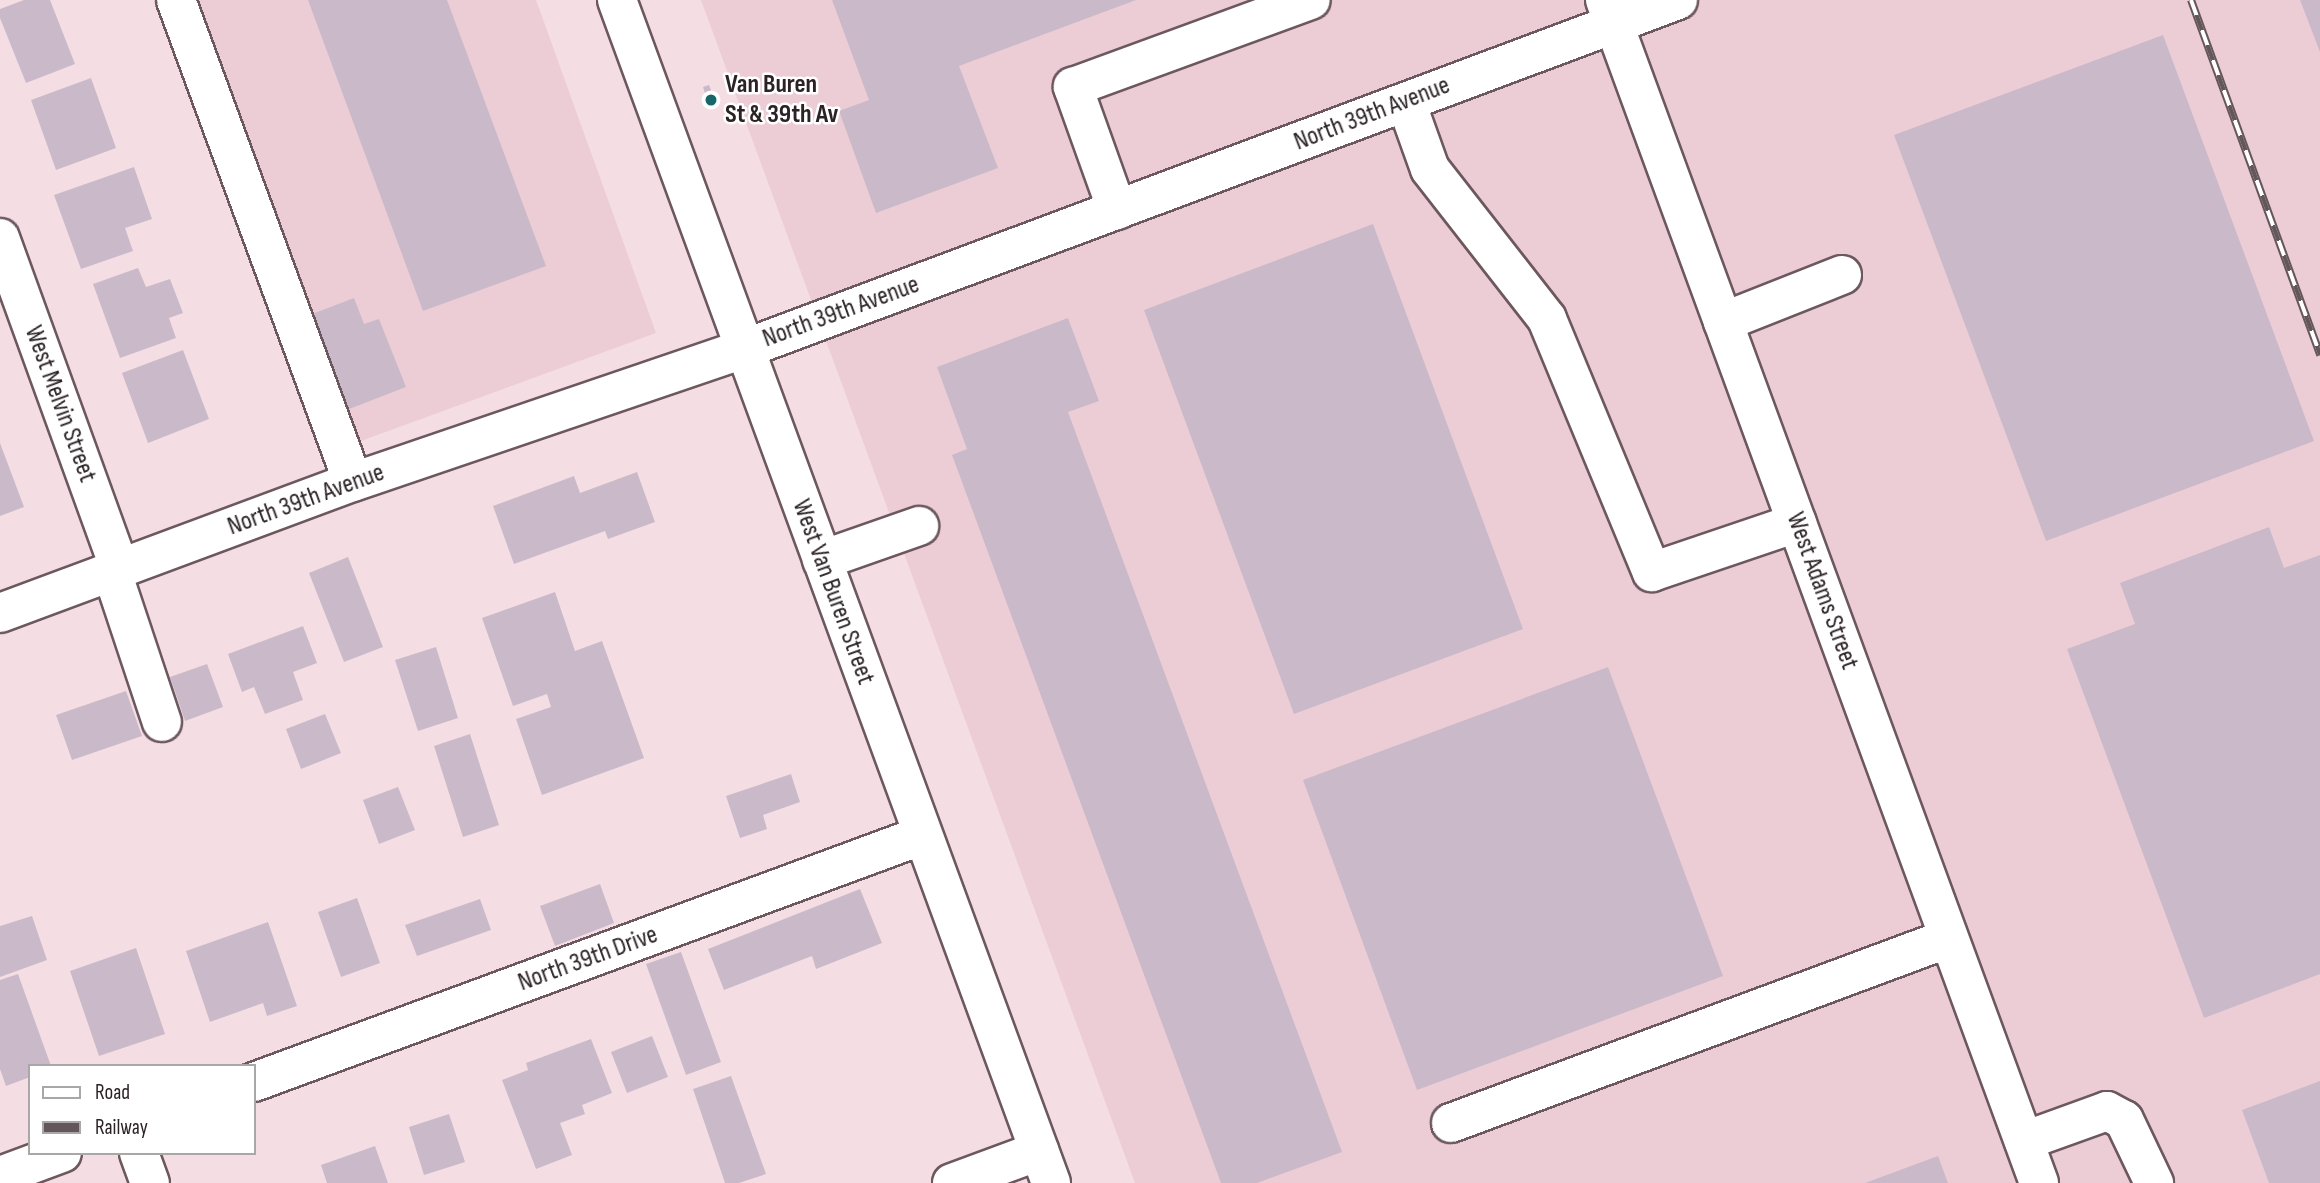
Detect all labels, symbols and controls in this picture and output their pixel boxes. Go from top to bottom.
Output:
place label: Van Buren St & 39th Av [725,69,838,130]
street label: North 39th Avenue [1290,70,1454,158]
marker: Van Buren St & 39th Av [703,92,719,108]
street label: North 39th Avenue [758,269,924,355]
street label: West Melvin Street [17,322,103,486]
street label: North 39th Avenue [223,457,389,543]
street label: West Van Buren Street [785,495,881,689]
street label: West Adams Street [1779,508,1865,674]
street label: North 39th Drive [514,919,662,999]
legend [28,1064,256,1155]
text: Road [95,1080,130,1105]
text: Railway [95,1115,148,1140]

